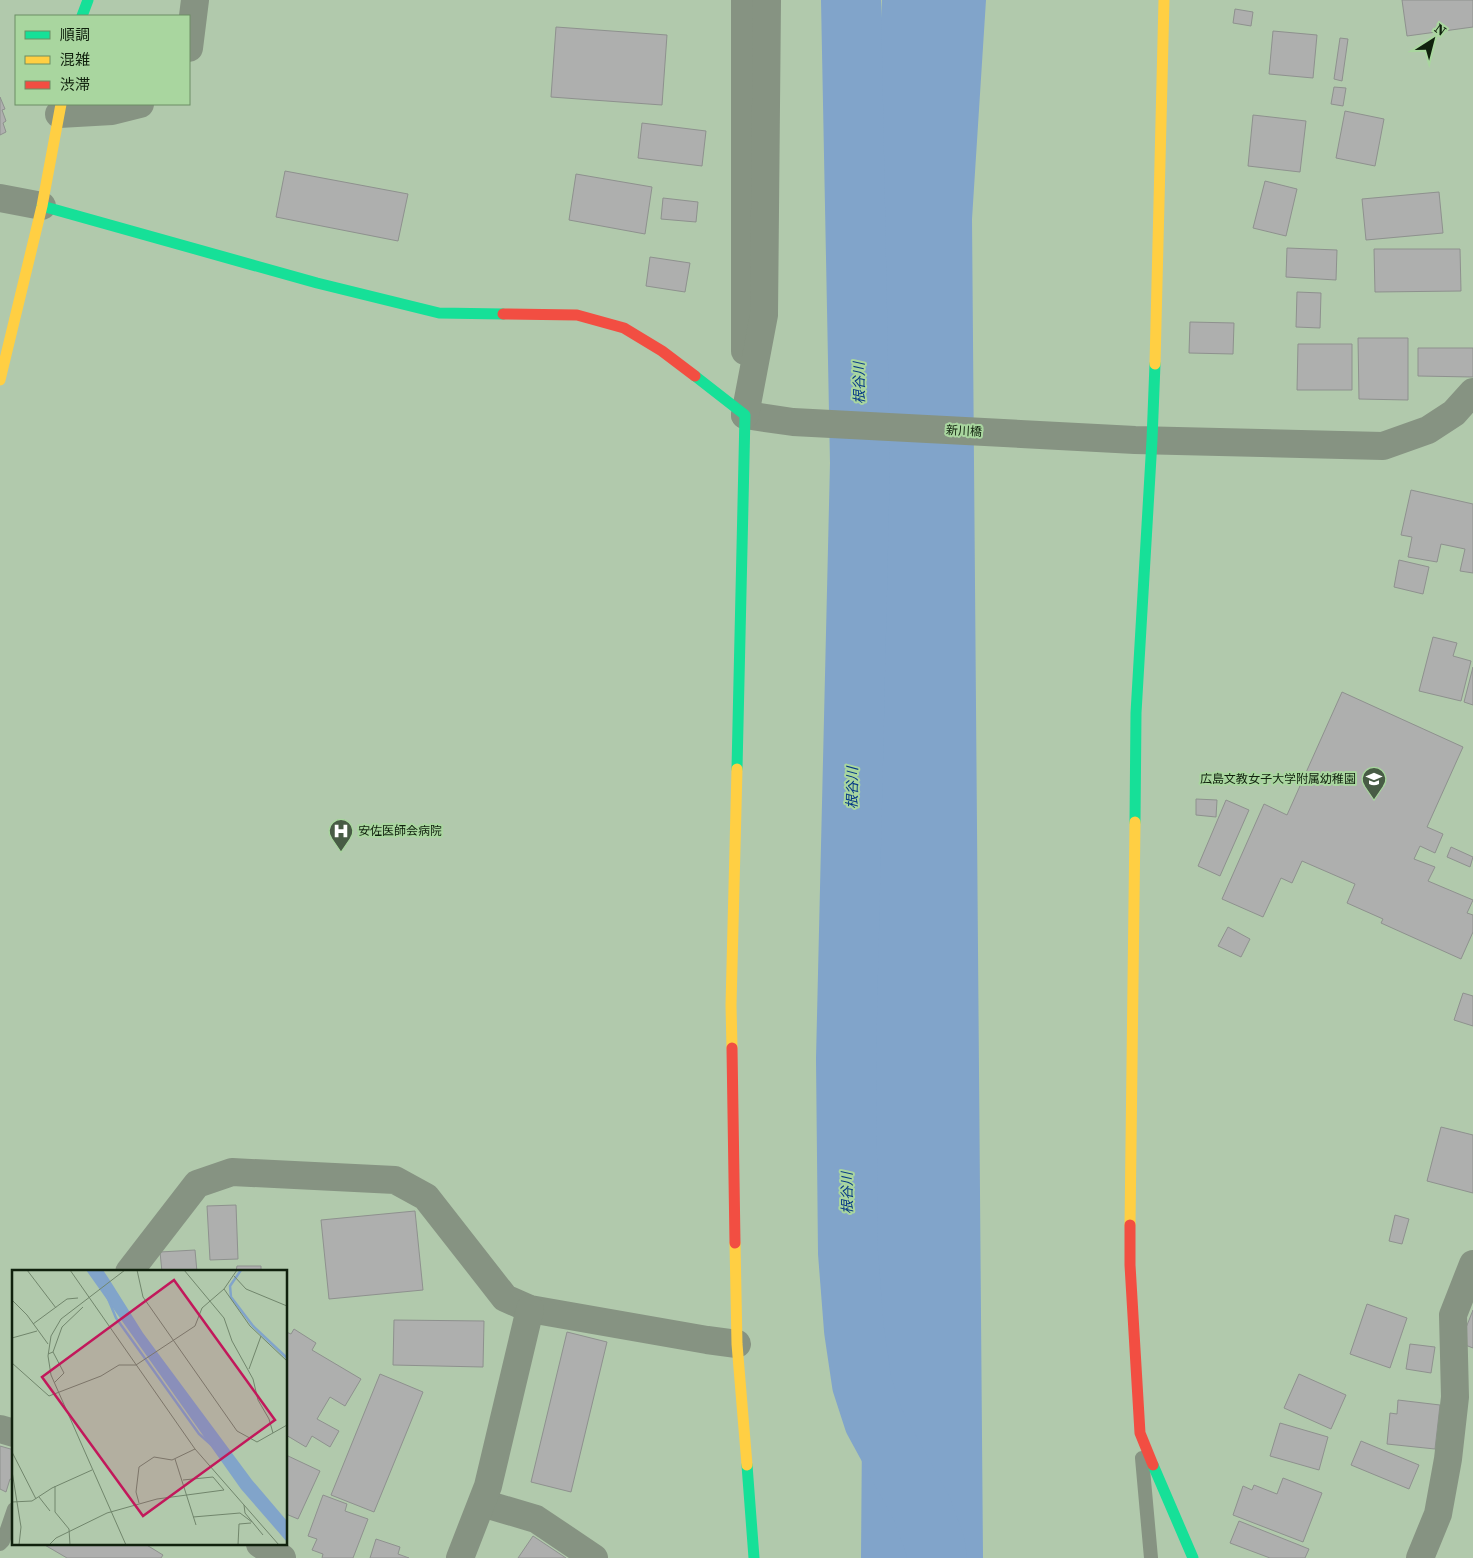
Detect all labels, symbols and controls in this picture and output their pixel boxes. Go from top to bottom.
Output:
legend [15,15,190,105]
north arrow [1408,15,1458,65]
text: N [1431,18,1451,41]
text: 順調 [60,24,90,45]
text: 混雑 [60,49,90,70]
text: 渋滞 [60,74,90,95]
water label: 根谷川 [849,360,869,404]
street label: 新川橋 [946,422,982,440]
water label: 根谷川 [842,765,862,809]
school or university icon: 広島文教女子大学附属幼稚園 [1361,766,1387,800]
place label: 広島文教女子大学附属幼稚園 [1200,771,1356,787]
hospital icon: 安佐医師会病院 [328,818,354,852]
place label: 安佐医師会病院 [358,823,442,839]
water label: 根谷川 [837,1170,857,1214]
inset map [12,1270,288,1546]

